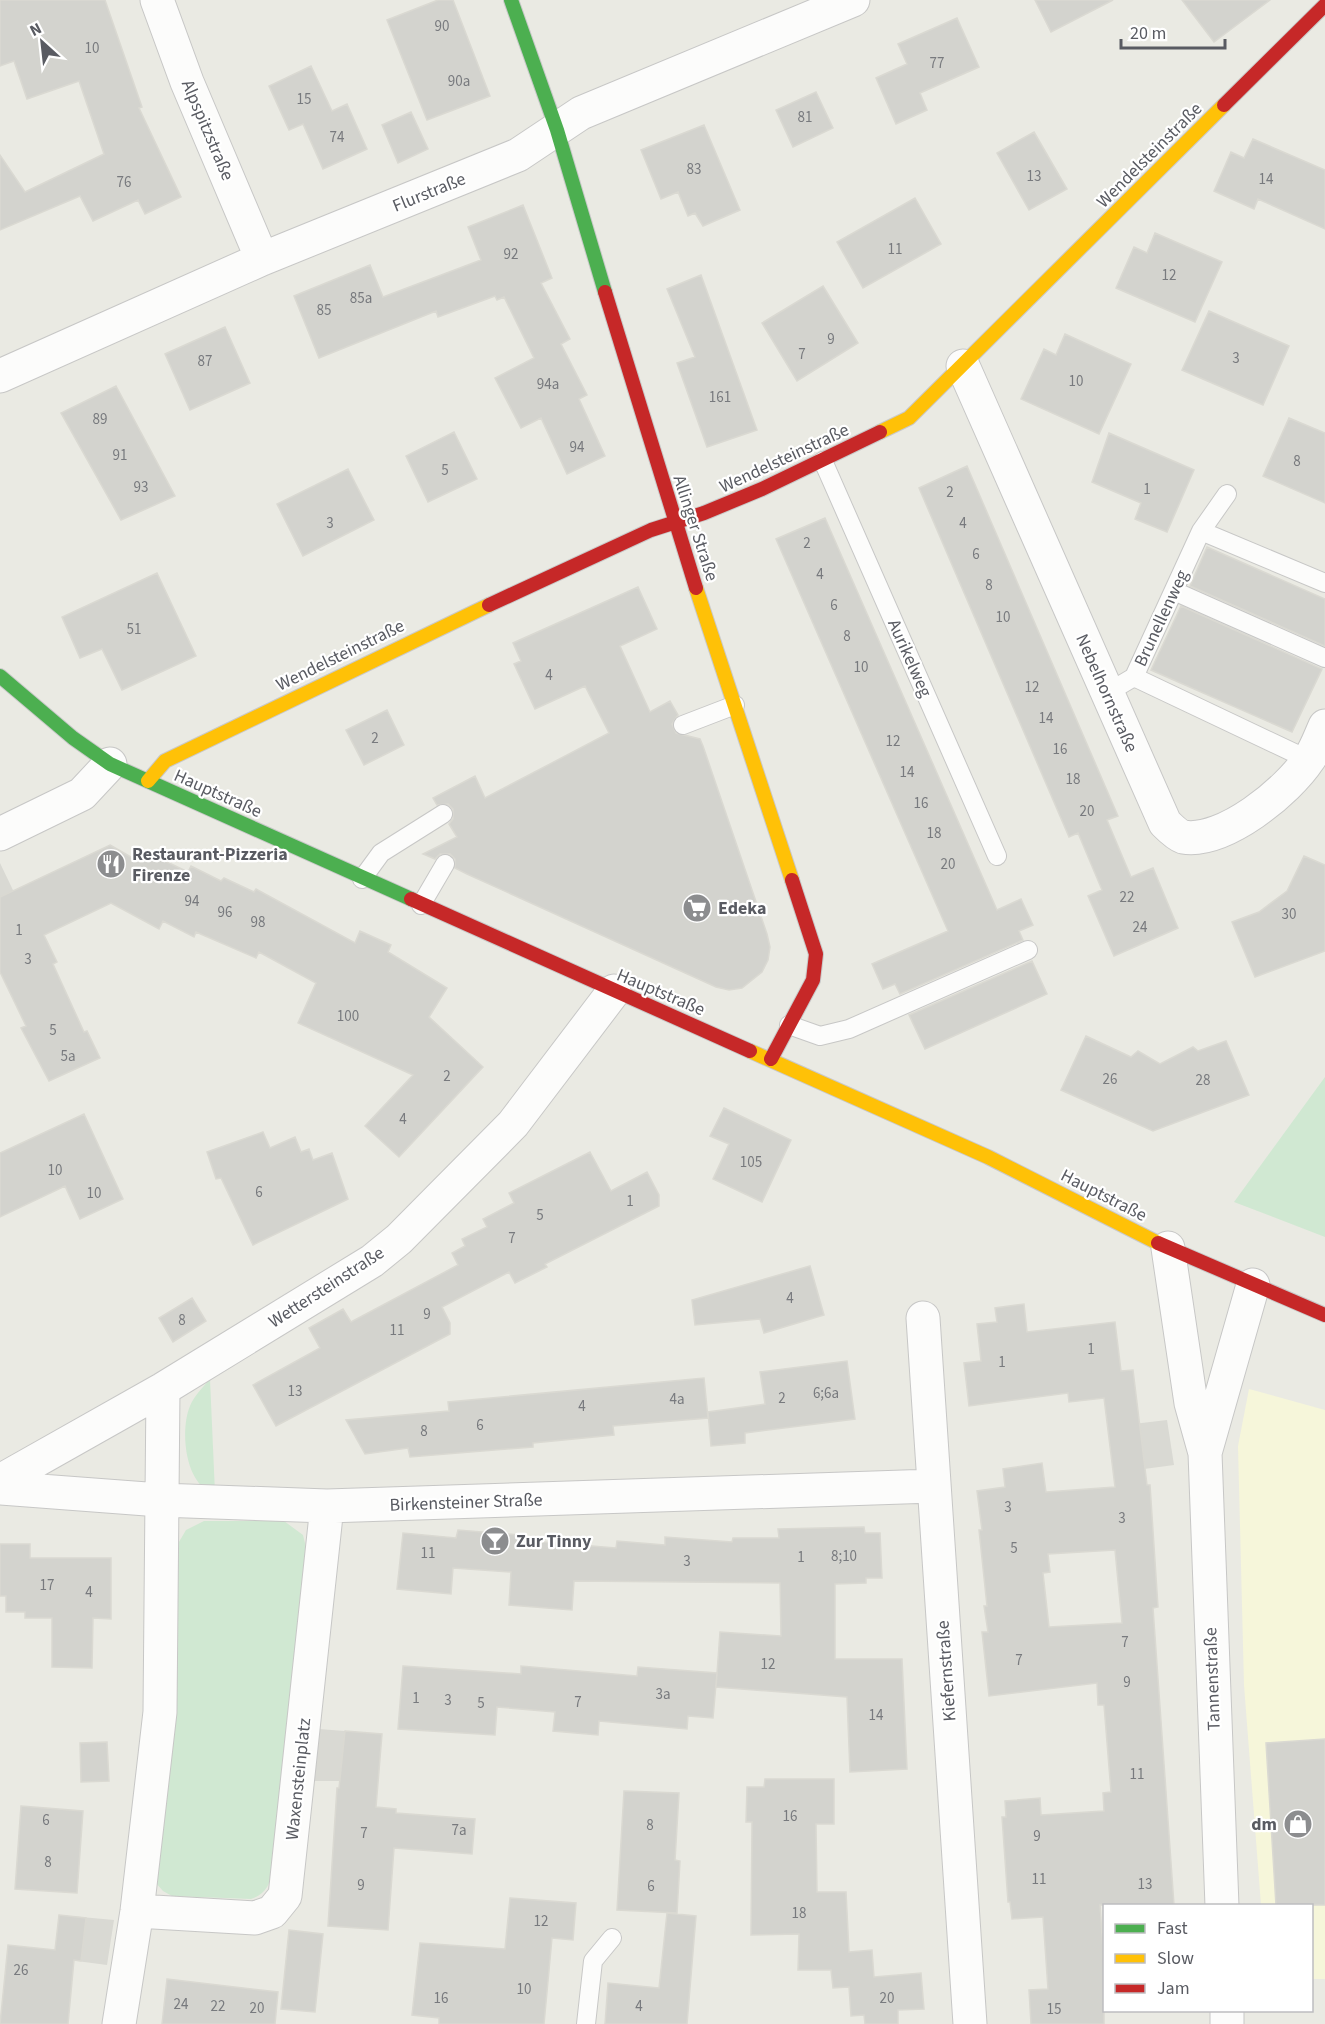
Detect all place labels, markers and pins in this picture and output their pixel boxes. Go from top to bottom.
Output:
place label: Restaurant-Pizzeria Firenze [132,842,288,888]
restaurant icon: Restaurant-Pizzeria Firenze [95,848,127,880]
supermarket icon: Edeka [681,892,713,924]
place label: Edeka [718,896,767,921]
bar icon: Zur Tinny [479,1525,511,1557]
place label: Zur Tinny [516,1529,592,1554]
shop icon: dm [1282,1808,1314,1840]
place label: dm [1251,1812,1277,1837]

